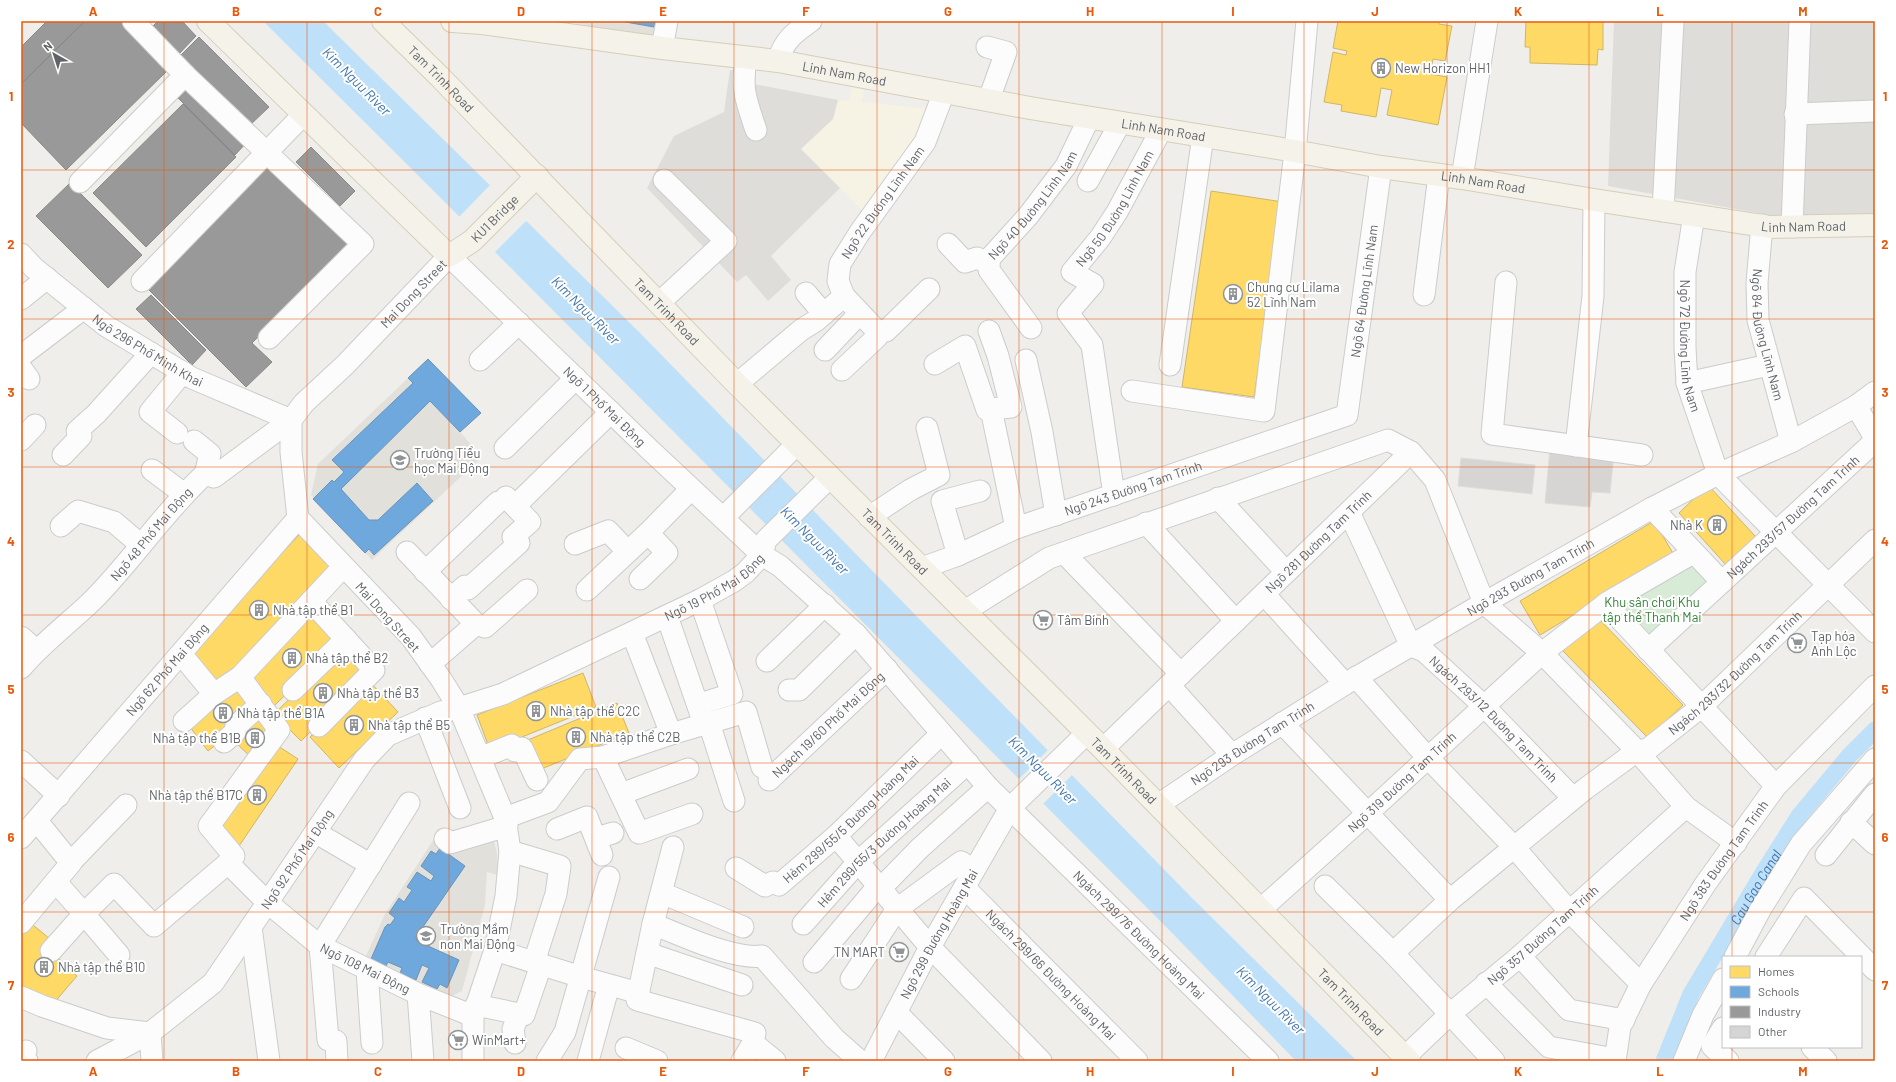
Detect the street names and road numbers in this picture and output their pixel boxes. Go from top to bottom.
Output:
street label: Tam Trinh Road [405,42,478,115]
street label: Linh Nam Road [801,58,888,89]
street label: Linh Nam Road [1120,115,1207,144]
street label: Ngõ 22 Đường Lĩnh Nam [837,143,928,262]
street label: Ngõ 50 Đường Lĩnh Nam [1072,147,1157,270]
street label: Ngõ 40 Đường Lĩnh Nam [984,148,1080,263]
street label: Linh Nam Road [1440,167,1526,196]
street label: KU1 Bridge [467,191,522,246]
street label: Linh Nam Road [1760,218,1846,235]
street label: Ngõ 64 Đường Lĩnh Nam [1347,224,1381,359]
street label: Mai Dong Street [377,256,450,331]
street label: Ngõ 84 Đường Lĩnh Nam [1749,268,1787,402]
street label: Tam Trinh Road [631,274,703,348]
street label: Ngõ 72 Đường Lĩnh Nam [1677,280,1704,414]
street label: Ngõ 296 Phố Minh Khai [89,310,206,390]
street label: Ngõ 1 Phố Mai Động [560,363,649,450]
street label: Ngách 293/57 Đường Tam Trinh [1723,452,1863,582]
street label: Ngõ 243 Đường Tam Trinh [1062,457,1204,519]
street label: Ngõ 48 Phố Mai Động [107,484,195,584]
street label: Ngõ 281 Đường Tam Trinh [1262,487,1375,596]
street label: Tam Trinh Road [858,505,931,578]
street label: Ngõ 293 Đường Tam Trinh [1464,534,1597,619]
street label: Ngõ 19 Phố Mai Động [662,550,767,624]
street label: Mai Dong Street [352,579,424,655]
street label: Ngách 293/32 Đường Tam Trinh [1665,607,1805,738]
street label: Ngõ 62 Phố Mai Động [122,620,211,719]
street label: Ngách 293/12 Đường Tam Trinh [1426,652,1561,786]
street label: Ngách 19/60 Phố Mai Động [769,668,887,781]
street label: Ngõ 293 Đường Tam Trinh [1188,697,1317,789]
street label: Ngõ 319 Đường Tam Trinh [1344,728,1459,836]
street label: Tam Trinh Road [1088,734,1160,807]
street label: Hẻm 299/55/5 Đường Hoàng Mai [779,752,922,886]
street label: Hẻm 299/55/3 Đường Hoàng Mai [814,774,954,911]
street label: Ngõ 383 Đường Tam Trinh [1676,797,1771,924]
street label: Ngõ 92 Phố Mai Động [257,806,337,912]
street label: Ngõ 299 Đường Hoàng Mai [897,866,981,1002]
street label: Ngách 299/76 Đường Hoàng Mai [1070,867,1208,1003]
street label: Ngõ 357 Đường Tam Trinh [1484,882,1601,988]
street label: Ngách 299/66 Đường Hoàng Mai [983,906,1119,1043]
street label: Ngõ 108 Mai Động [318,939,413,997]
street label: Tam Trinh Road [1315,965,1387,1039]

